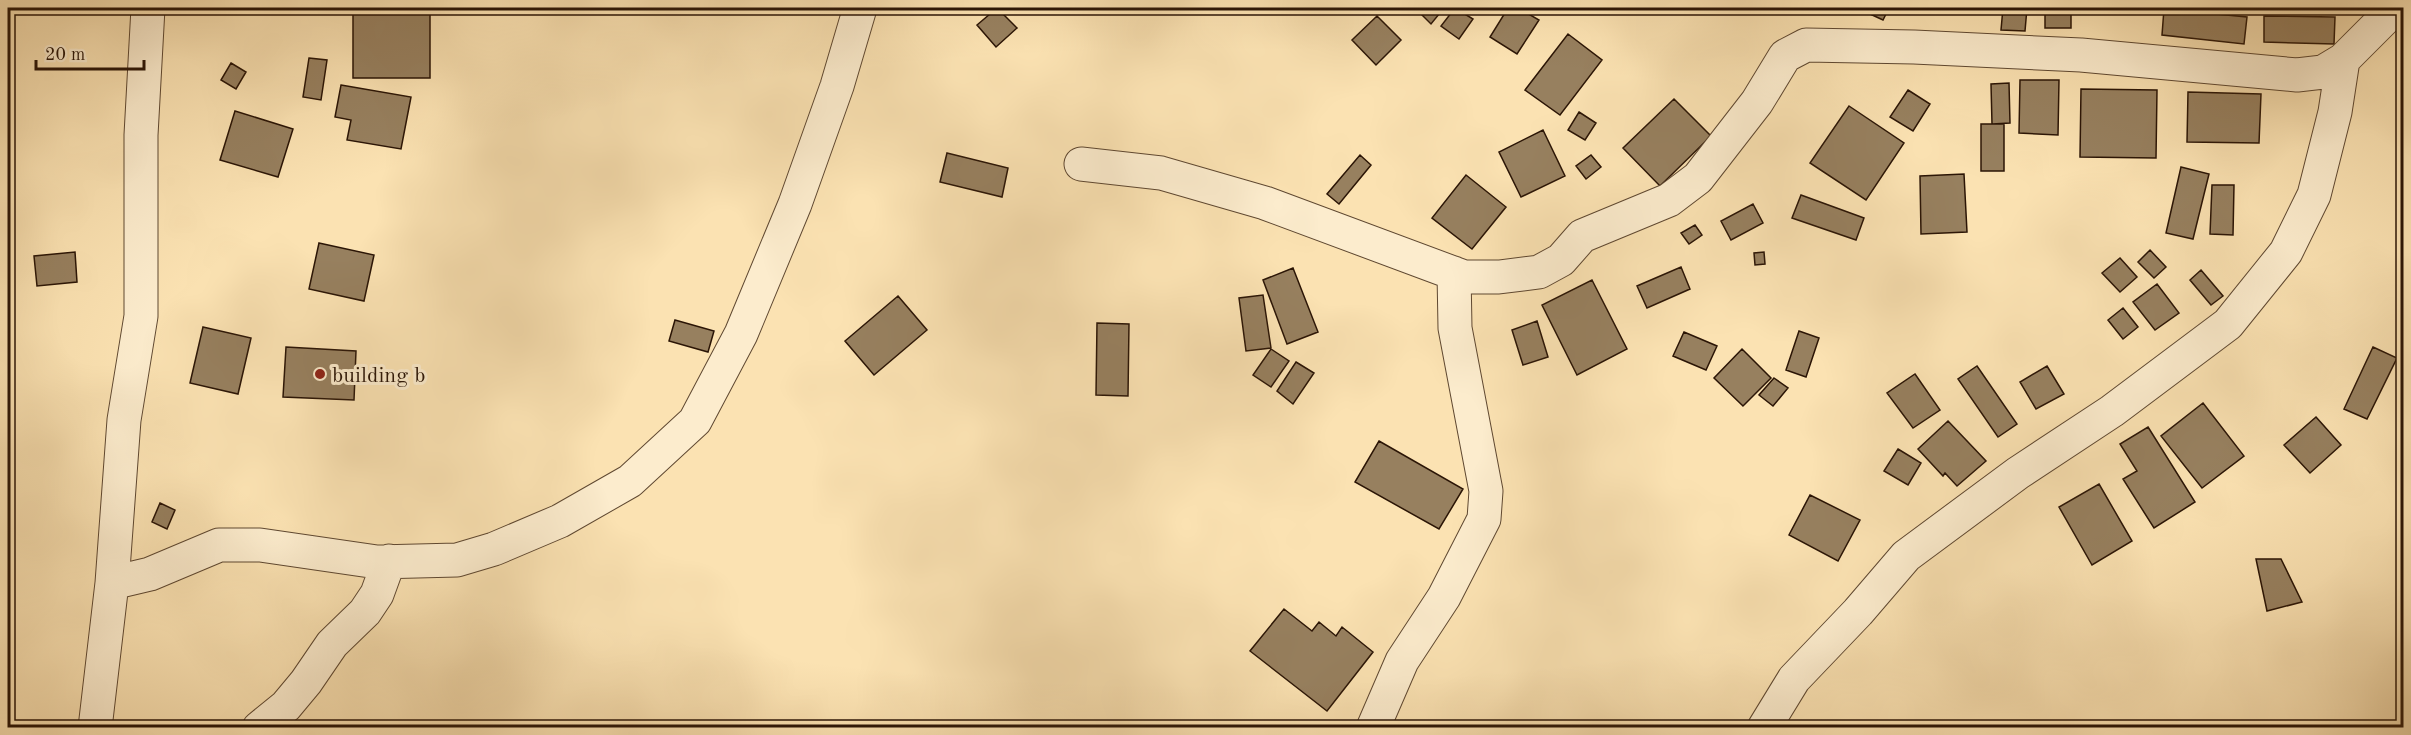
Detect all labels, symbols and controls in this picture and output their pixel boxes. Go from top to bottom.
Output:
scale bar [36,33,144,71]
text: 20 m [45,46,85,64]
place label: building b [332,365,426,387]
marker: building b [313,367,327,381]

